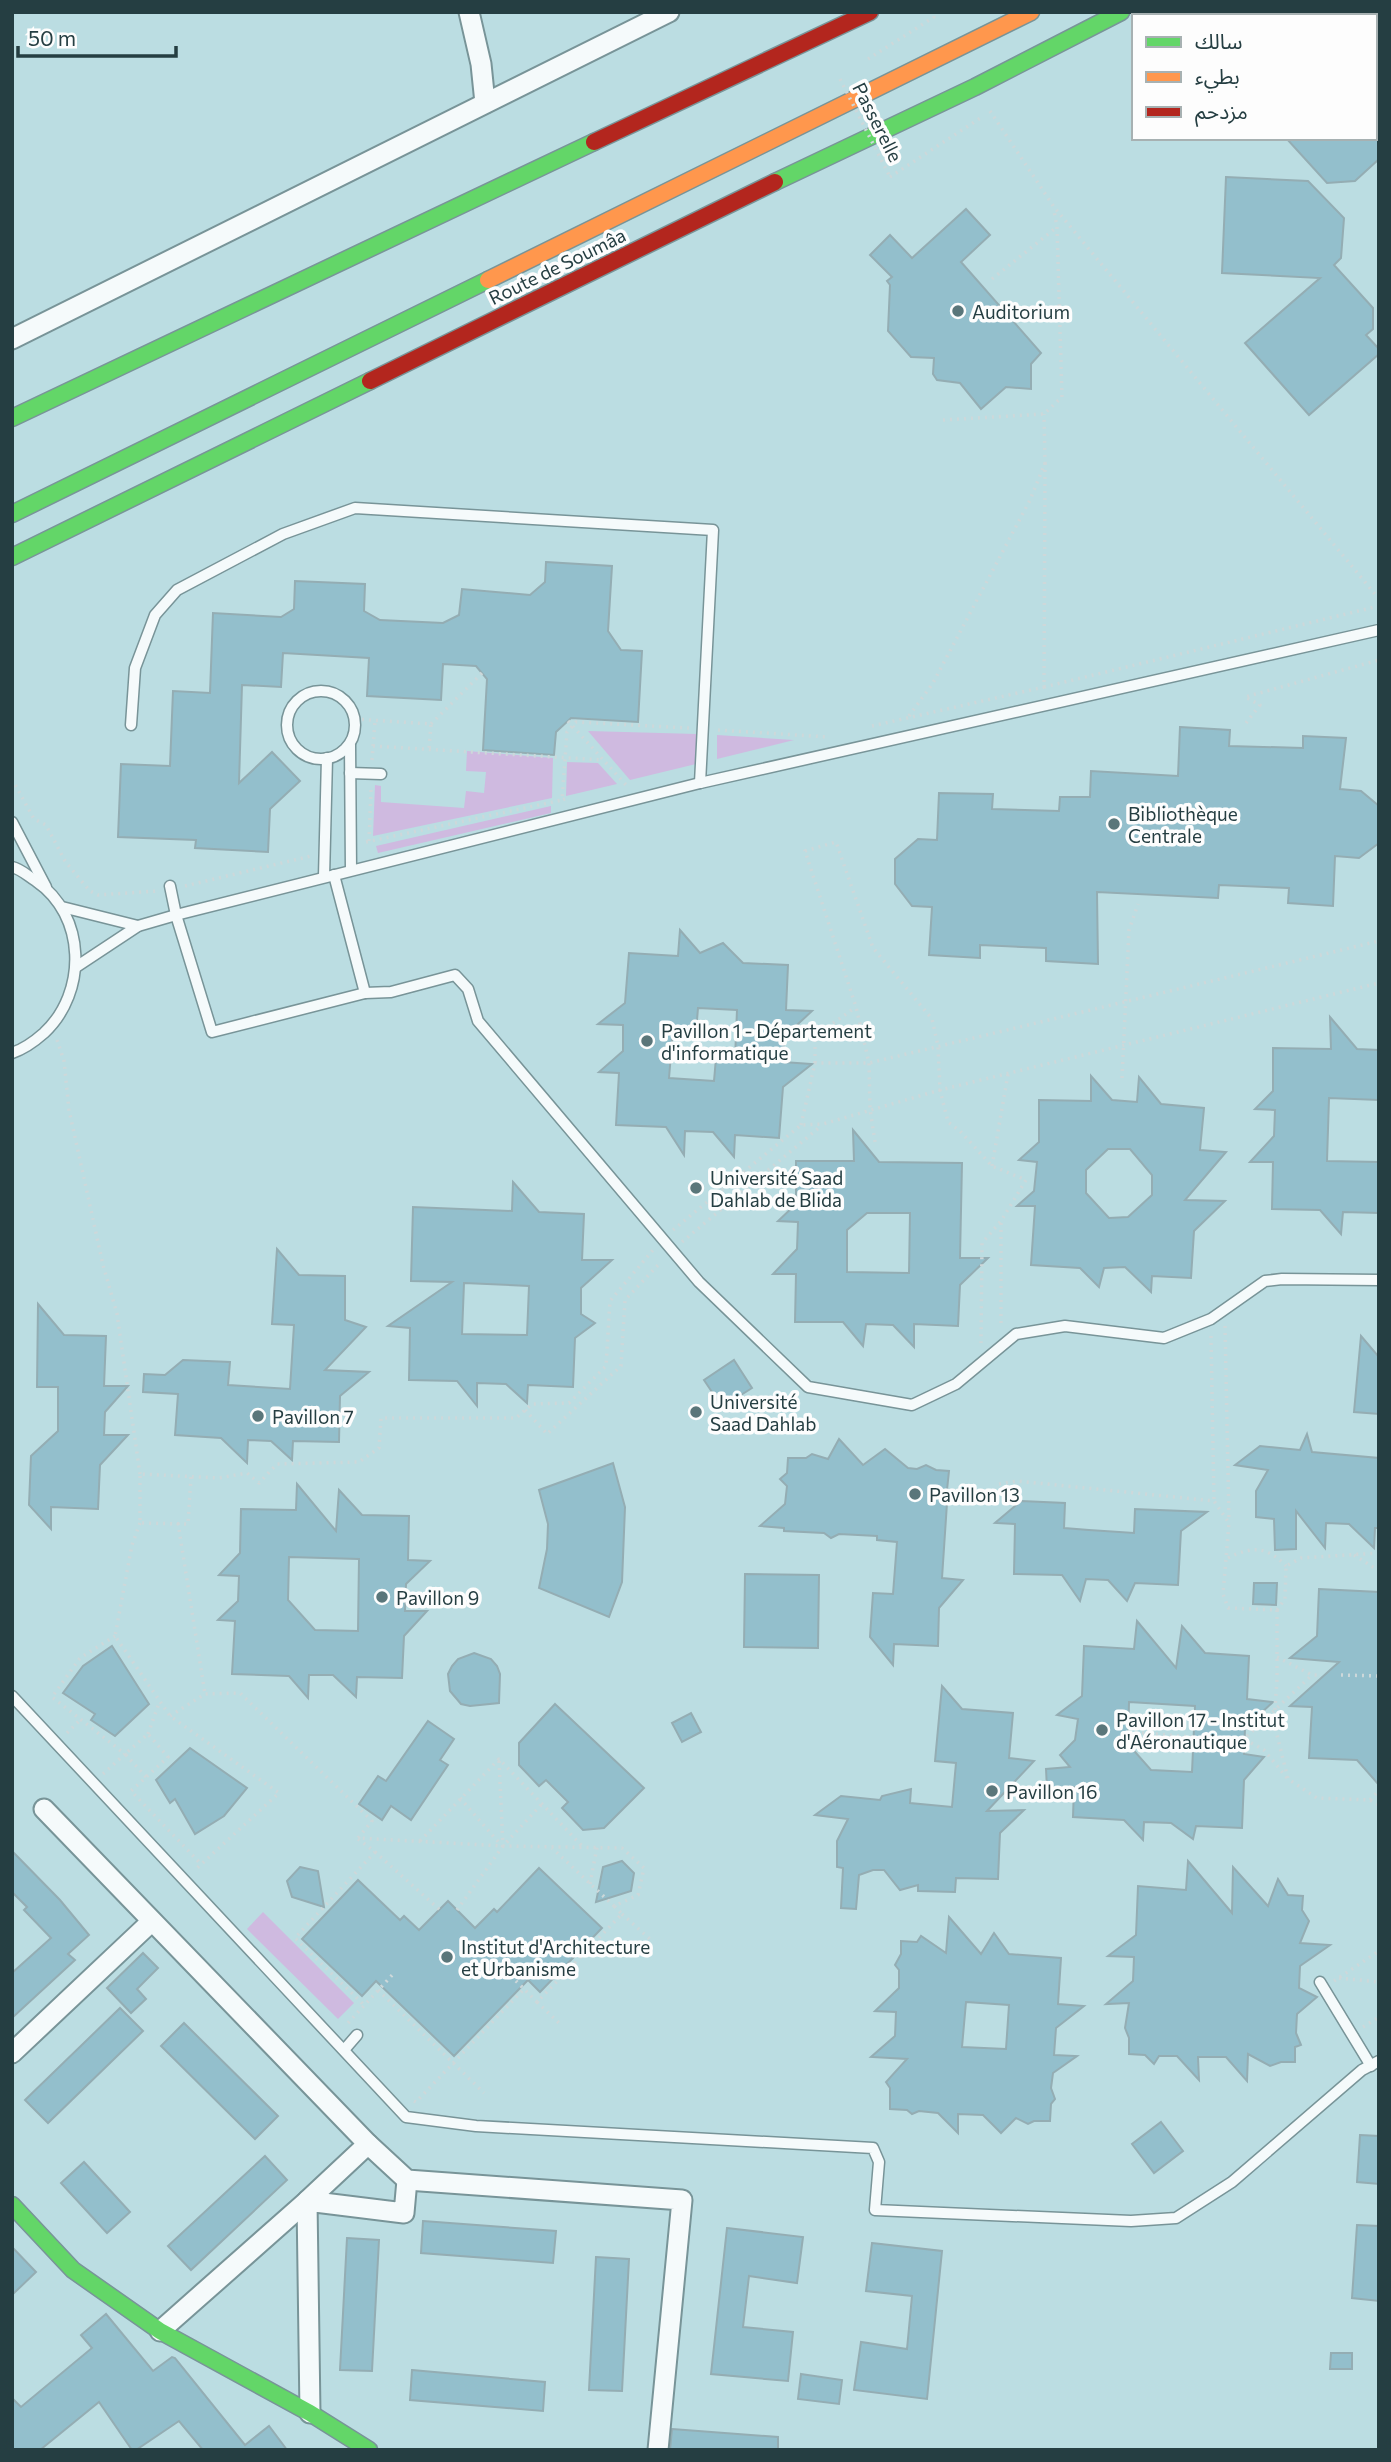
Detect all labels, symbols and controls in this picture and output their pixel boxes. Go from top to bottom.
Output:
scale bar [18,14,175,58]
legend [1132,14,1377,140]
text: 50 m [28,25,76,50]
text: سالك [1195,28,1242,53]
text: بطيء [1195,63,1240,93]
street label: Passerelle [848,78,908,166]
text: مزدحم [1195,98,1248,127]
street label: Route de Soumâa [485,223,629,309]
place label: Auditorium [972,300,1070,323]
marker: Auditorium [950,303,966,319]
place label: Bibliothèque Centrale [1128,802,1238,847]
marker: Bibliothèque Centrale [1106,816,1122,832]
place label: Pavillon 1 - Département d'informatique [661,1019,872,1064]
marker: Pavillon 1 - Département d'informatique [639,1033,655,1049]
place label: Université Saad Dahlab de Blida [710,1166,843,1211]
marker: Université Saad Dahlab de Blida [688,1180,704,1196]
place label: Université Saad Dahlab [710,1390,816,1435]
marker: Université Saad Dahlab [688,1404,704,1420]
place label: Pavillon 7 [272,1405,354,1428]
marker: Pavillon 7 [250,1408,266,1424]
place label: Pavillon 13 [929,1483,1020,1506]
marker: Pavillon 13 [907,1486,923,1502]
place label: Pavillon 9 [396,1586,479,1609]
marker: Pavillon 9 [374,1589,390,1605]
place label: Pavillon 17 - Institut d'Aéronautique [1116,1708,1285,1753]
marker: Pavillon 17 - Institut d'Aéronautique [1094,1722,1110,1738]
place label: Pavillon 16 [1006,1780,1097,1803]
marker: Pavillon 16 [984,1783,1000,1799]
place label: Institut d'Architecture et Urbanisme [461,1935,650,1980]
marker: Institut d'Architecture et Urbanisme [439,1949,455,1965]

